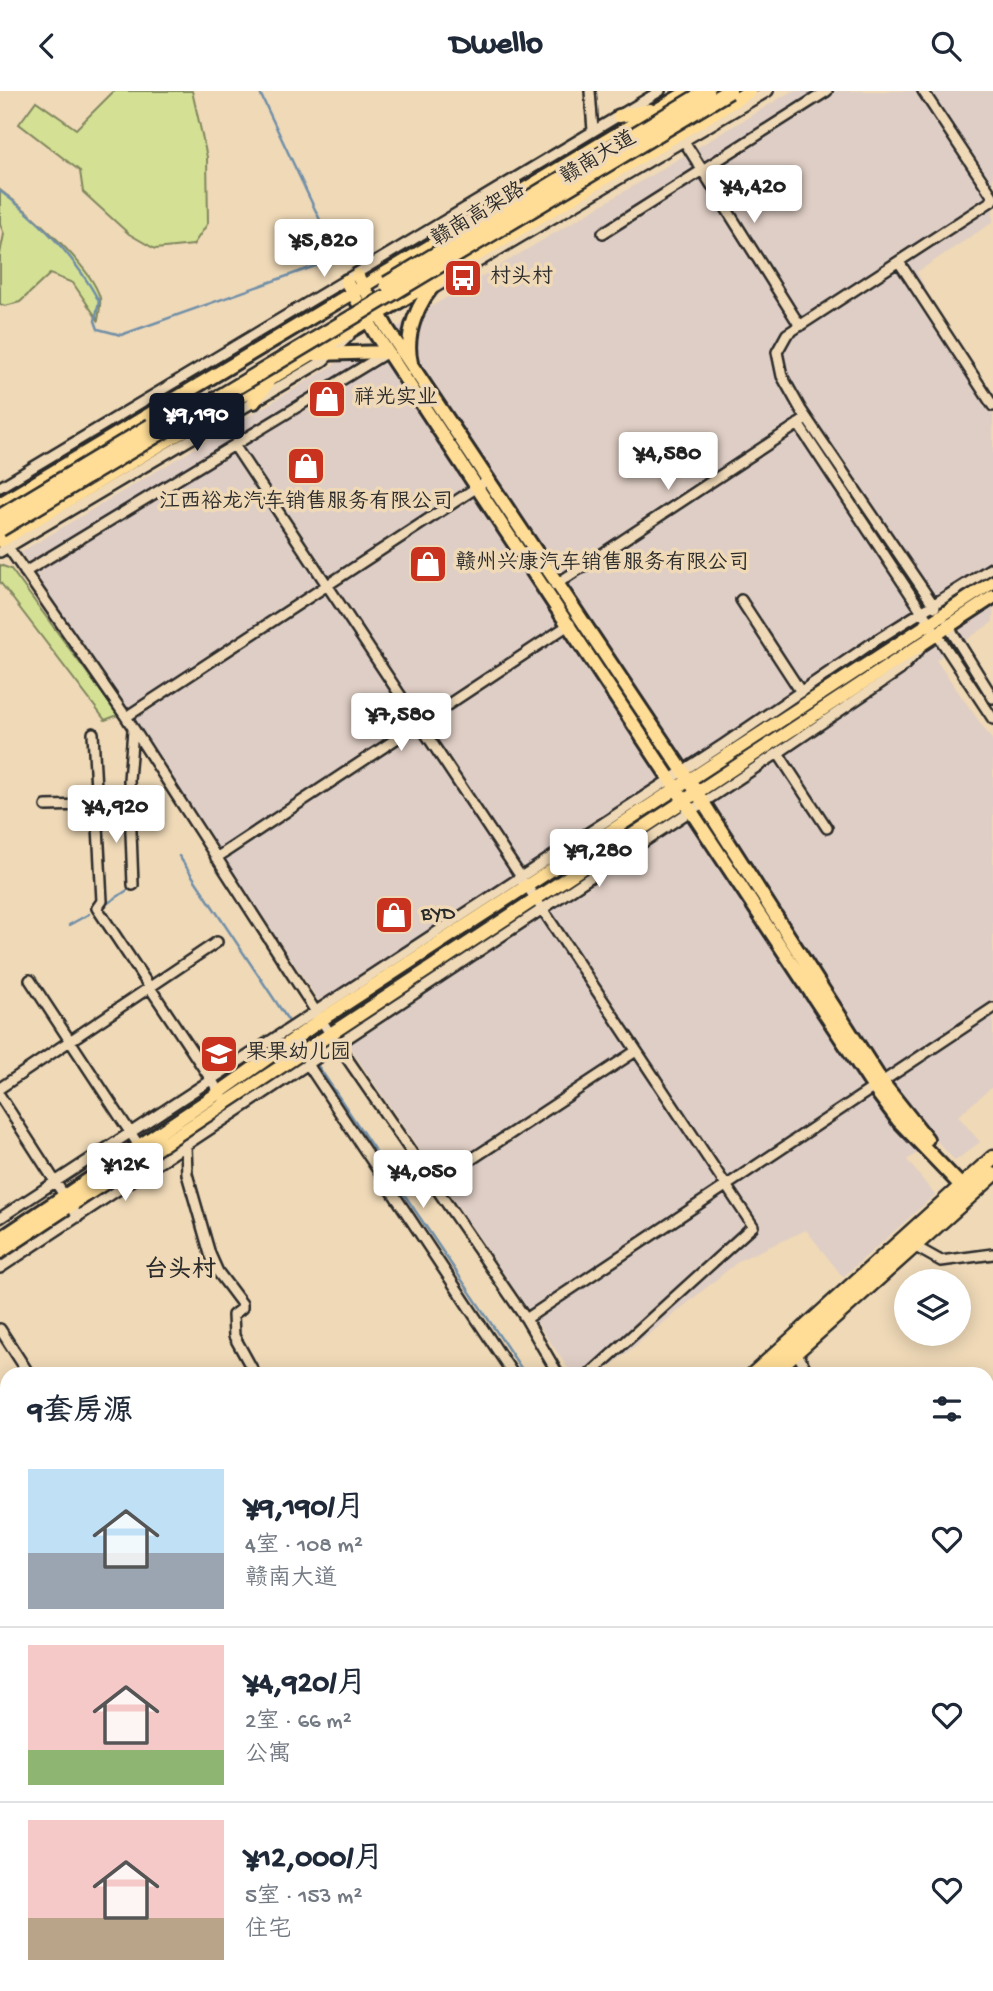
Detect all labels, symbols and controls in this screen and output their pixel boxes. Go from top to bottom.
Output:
icon: back [28,27,66,65]
text: Dwello [450,27,543,65]
icon: search [927,27,965,65]
street label: 赣南大道 [556,125,641,191]
pin: ¥4,420 [697,165,811,225]
text: ¥4,420 [722,174,786,201]
street label: 赣南高架路 [427,177,530,254]
pin: ¥5,820 [267,219,381,279]
text: ¥5,820 [291,228,357,255]
bus stop icon: 村头村 [442,257,484,299]
place label: 村头村 [490,265,553,291]
shop icon: 祥光实业 [306,378,348,420]
place label: 祥光实业 [354,386,438,412]
pin: ¥9,190 [140,393,254,453]
text: ¥9,190 [165,402,229,429]
pin: ¥4,580 [611,433,725,492]
text: ¥4,580 [635,441,701,468]
shop icon: 江西裕龙汽车销售服务有限公司 [285,445,327,487]
place label: 江西裕龙汽车销售服务有限公司 [159,489,453,516]
shop icon: 赣州兴康汽车销售服务有限公司 [407,543,449,585]
place label: 赣州兴康汽车销售服务有限公司 [455,550,749,577]
pin: ¥7,580 [344,693,458,753]
text: ¥7,580 [367,702,435,729]
pin: ¥4,920 [59,785,173,845]
text: ¥4,920 [84,794,148,821]
pin: ¥9,280 [542,829,656,889]
text: ¥9,280 [566,838,632,865]
shop icon: BYD [373,894,415,936]
place label: BYD [420,903,455,928]
school or university icon: 果果幼儿园 [198,1033,240,1075]
place label: 果果幼儿园 [246,1041,351,1067]
pin: ¥12K [84,1143,166,1203]
pin: ¥4,050 [366,1151,480,1210]
text: ¥12K [103,1152,147,1179]
text: ¥4,050 [390,1159,457,1186]
district label: 台头村 [144,1256,216,1286]
map controls [894,1269,971,1346]
button: layers [894,1269,971,1346]
icon: filters [928,1390,966,1428]
text: 9套房源 [28,1396,133,1431]
text: ¥9,190/月 [245,1492,365,1527]
icon: home [84,1497,168,1581]
icon: heart [928,1520,966,1558]
text: 4室 · 108 m² [245,1533,363,1560]
text: 赣南大道 [245,1566,337,1593]
text: ¥4,920/月 [245,1668,367,1703]
icon: home [84,1673,168,1757]
icon: heart [928,1696,966,1734]
text: 2室 · 66 m² [245,1709,352,1736]
text: 公寓 [245,1742,291,1769]
text: ¥12,000/月 [245,1843,383,1878]
icon: home [84,1848,168,1932]
icon: heart [928,1871,966,1909]
text: 5室 · 153 m² [245,1884,362,1911]
text: 住宅 [245,1917,291,1944]

